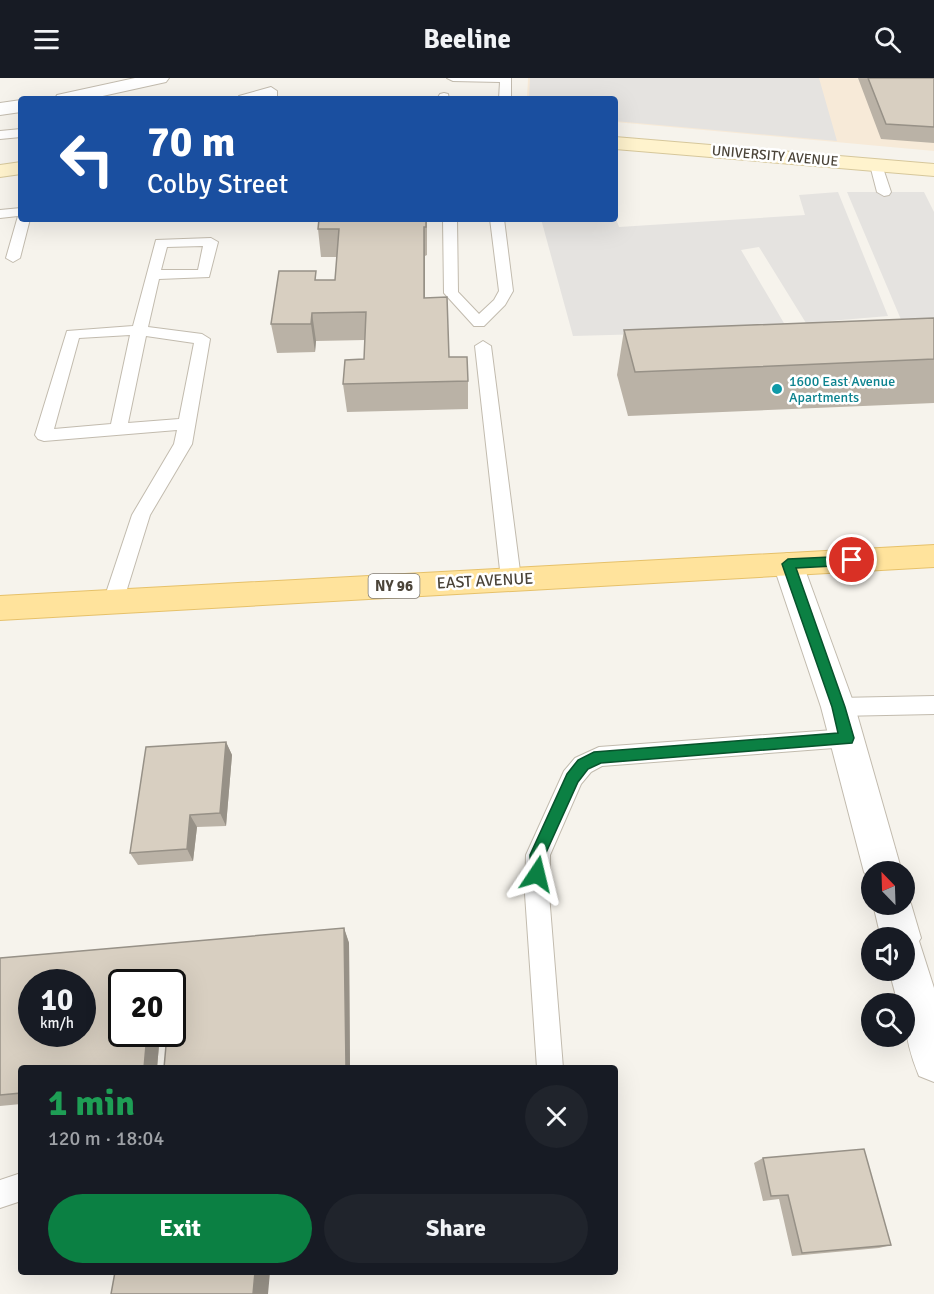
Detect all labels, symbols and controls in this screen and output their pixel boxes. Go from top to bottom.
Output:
icon: menu [30,23,63,56]
text: Beeline [423,23,511,56]
icon: search [871,23,904,56]
text: 70 m [147,117,236,168]
icon: left [48,120,126,198]
street label: UNIVERSITY AVENUE [711,142,839,170]
text: Colby Street [147,168,288,201]
place label: 1600 East Avenue Apartments [789,373,895,406]
marker: 1600 East Avenue Apartments [770,382,784,396]
pin [826,534,877,585]
icon: arrive [835,543,868,576]
street label: EAST AVENUE [436,568,534,594]
road number: NY 96 [368,574,420,598]
position arrow [505,842,569,906]
north arrow [861,861,915,915]
map controls [861,861,915,1047]
button: sound [861,927,915,981]
speed limit sign: 20 [108,969,186,1047]
text: 10 [41,982,73,1019]
button: search [861,993,915,1047]
text: km/h [40,1014,74,1032]
text: 1 min [48,1081,135,1126]
button: close [525,1085,588,1148]
text: 120 m · 18:04 [48,1126,164,1151]
button: Exit [48,1194,312,1263]
button: Share [324,1194,588,1263]

